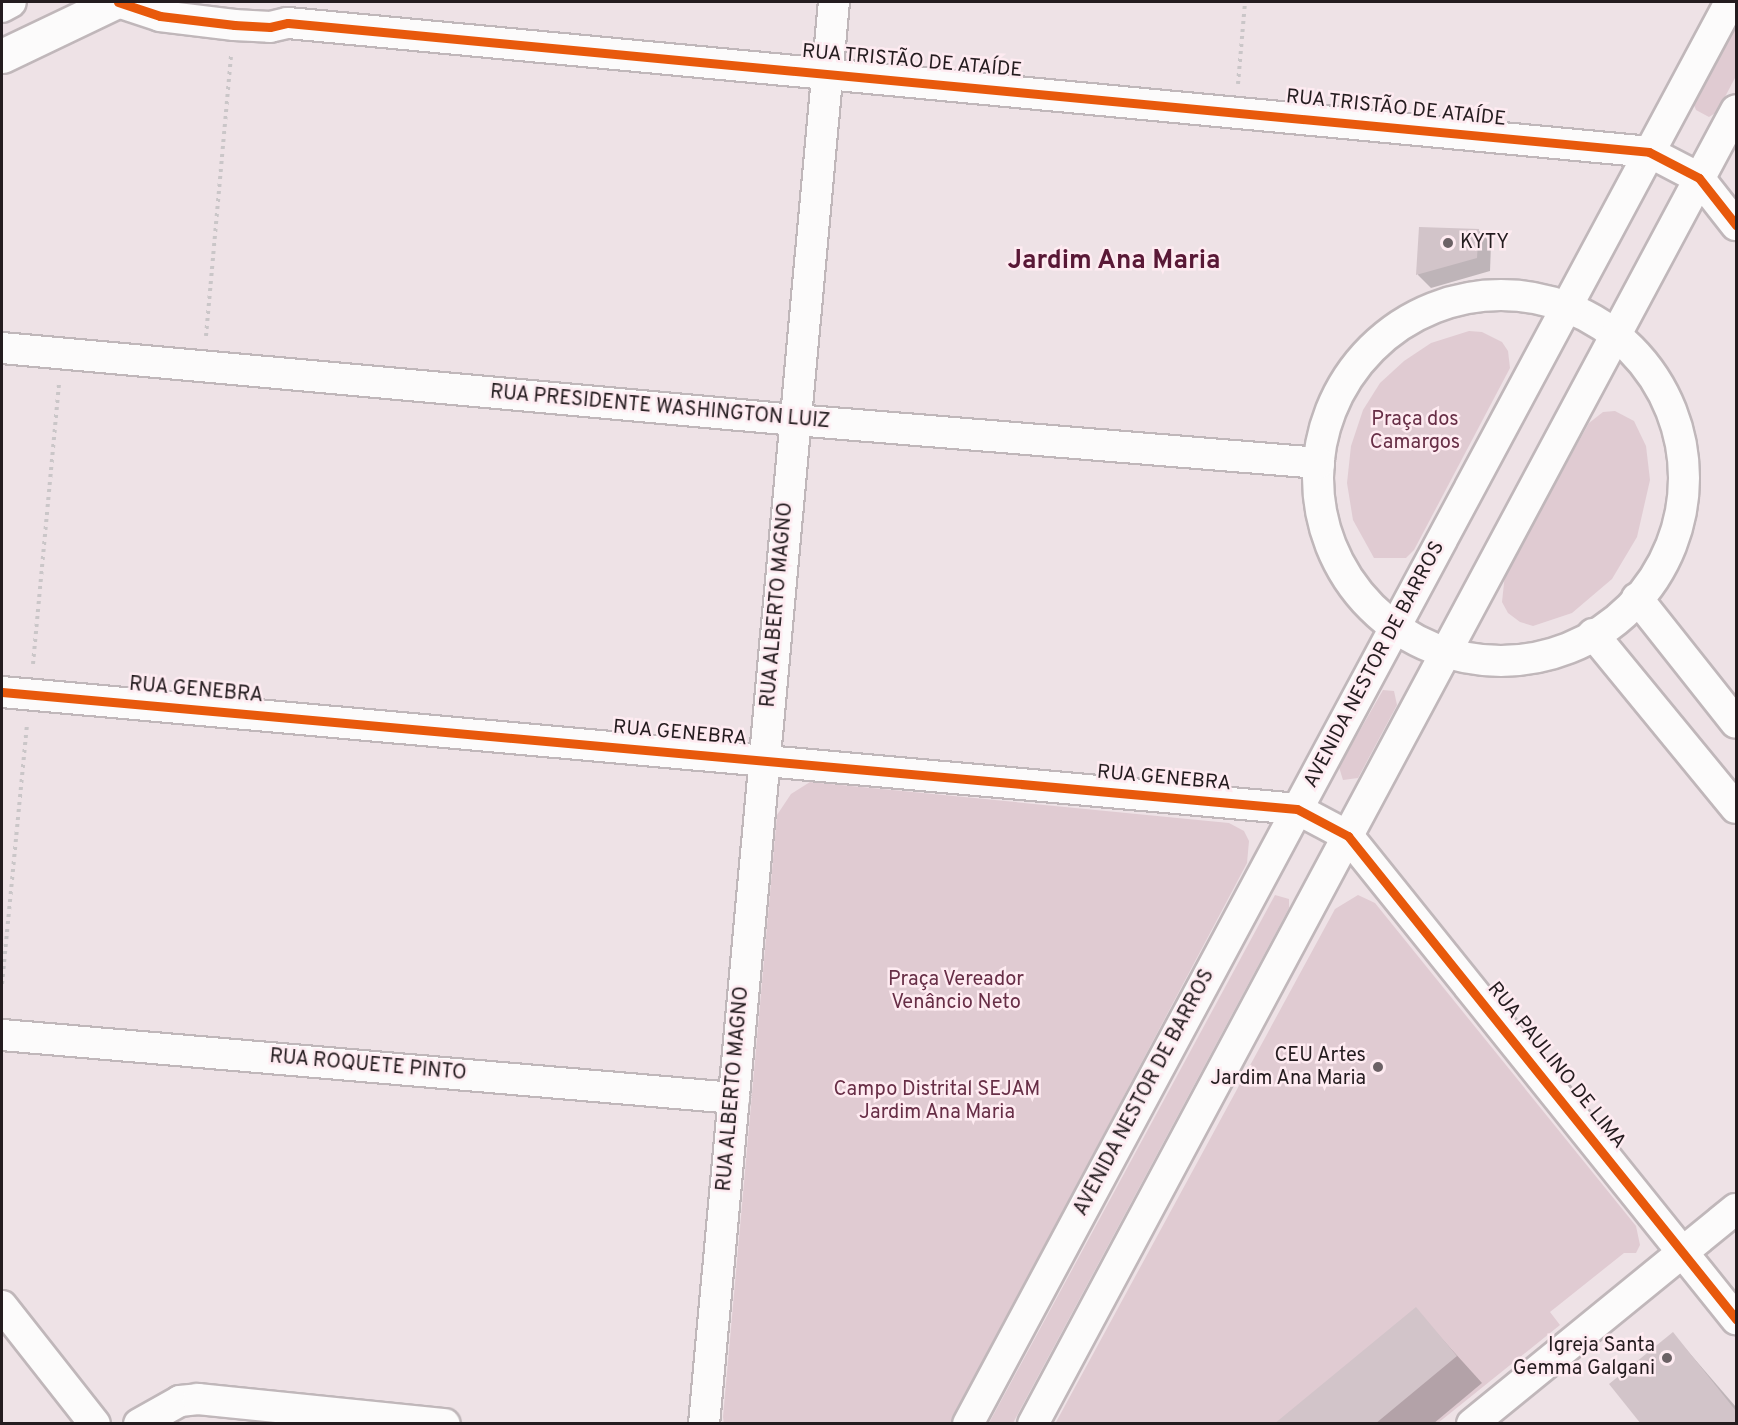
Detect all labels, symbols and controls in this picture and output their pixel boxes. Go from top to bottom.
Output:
street label: RUA TRISTÃO DE ATAÍDE [800,40,1024,84]
street label: RUA TRISTÃO DE ATAÍDE [1284,85,1508,133]
place label: KYTY [1460,231,1509,255]
marker: KYTY [1441,236,1455,250]
district label: Jardim Ana Maria [1007,246,1221,278]
street label: RUA PRESIDENTE WASHINGTON LUIZ [488,381,832,435]
park label: Praça dos Camargos [1370,408,1460,455]
street label: RUA ALBERTO MAGNO [757,501,799,709]
street label: AVENIDA NESTOR DE BARROS [1299,537,1451,793]
street label: RUA GENEBRA [128,673,264,709]
street label: RUA GENEBRA [612,716,748,752]
street label: RUA GENEBRA [1096,761,1232,797]
street label: AVENIDA NESTOR DE BARROS [1069,965,1221,1221]
park label: Praça Vereador Venâncio Neto [888,969,1024,1016]
street label: RUA PAULINO DE LIMA [1481,978,1631,1154]
street label: RUA ALBERTO MAGNO [713,985,755,1193]
place label: CEU Artes Jardim Ana Maria [1209,1044,1366,1091]
street label: RUA ROQUETE PINTO [268,1045,468,1087]
marker: CEU Artes Jardim Ana Maria [1371,1060,1385,1074]
park label: Campo Distrital SEJAM Jardim Ana Maria [834,1078,1040,1125]
place label: Igreja Santa Gemma Galgani [1513,1334,1655,1381]
marker: Igreja Santa Gemma Galgani [1660,1351,1674,1365]

